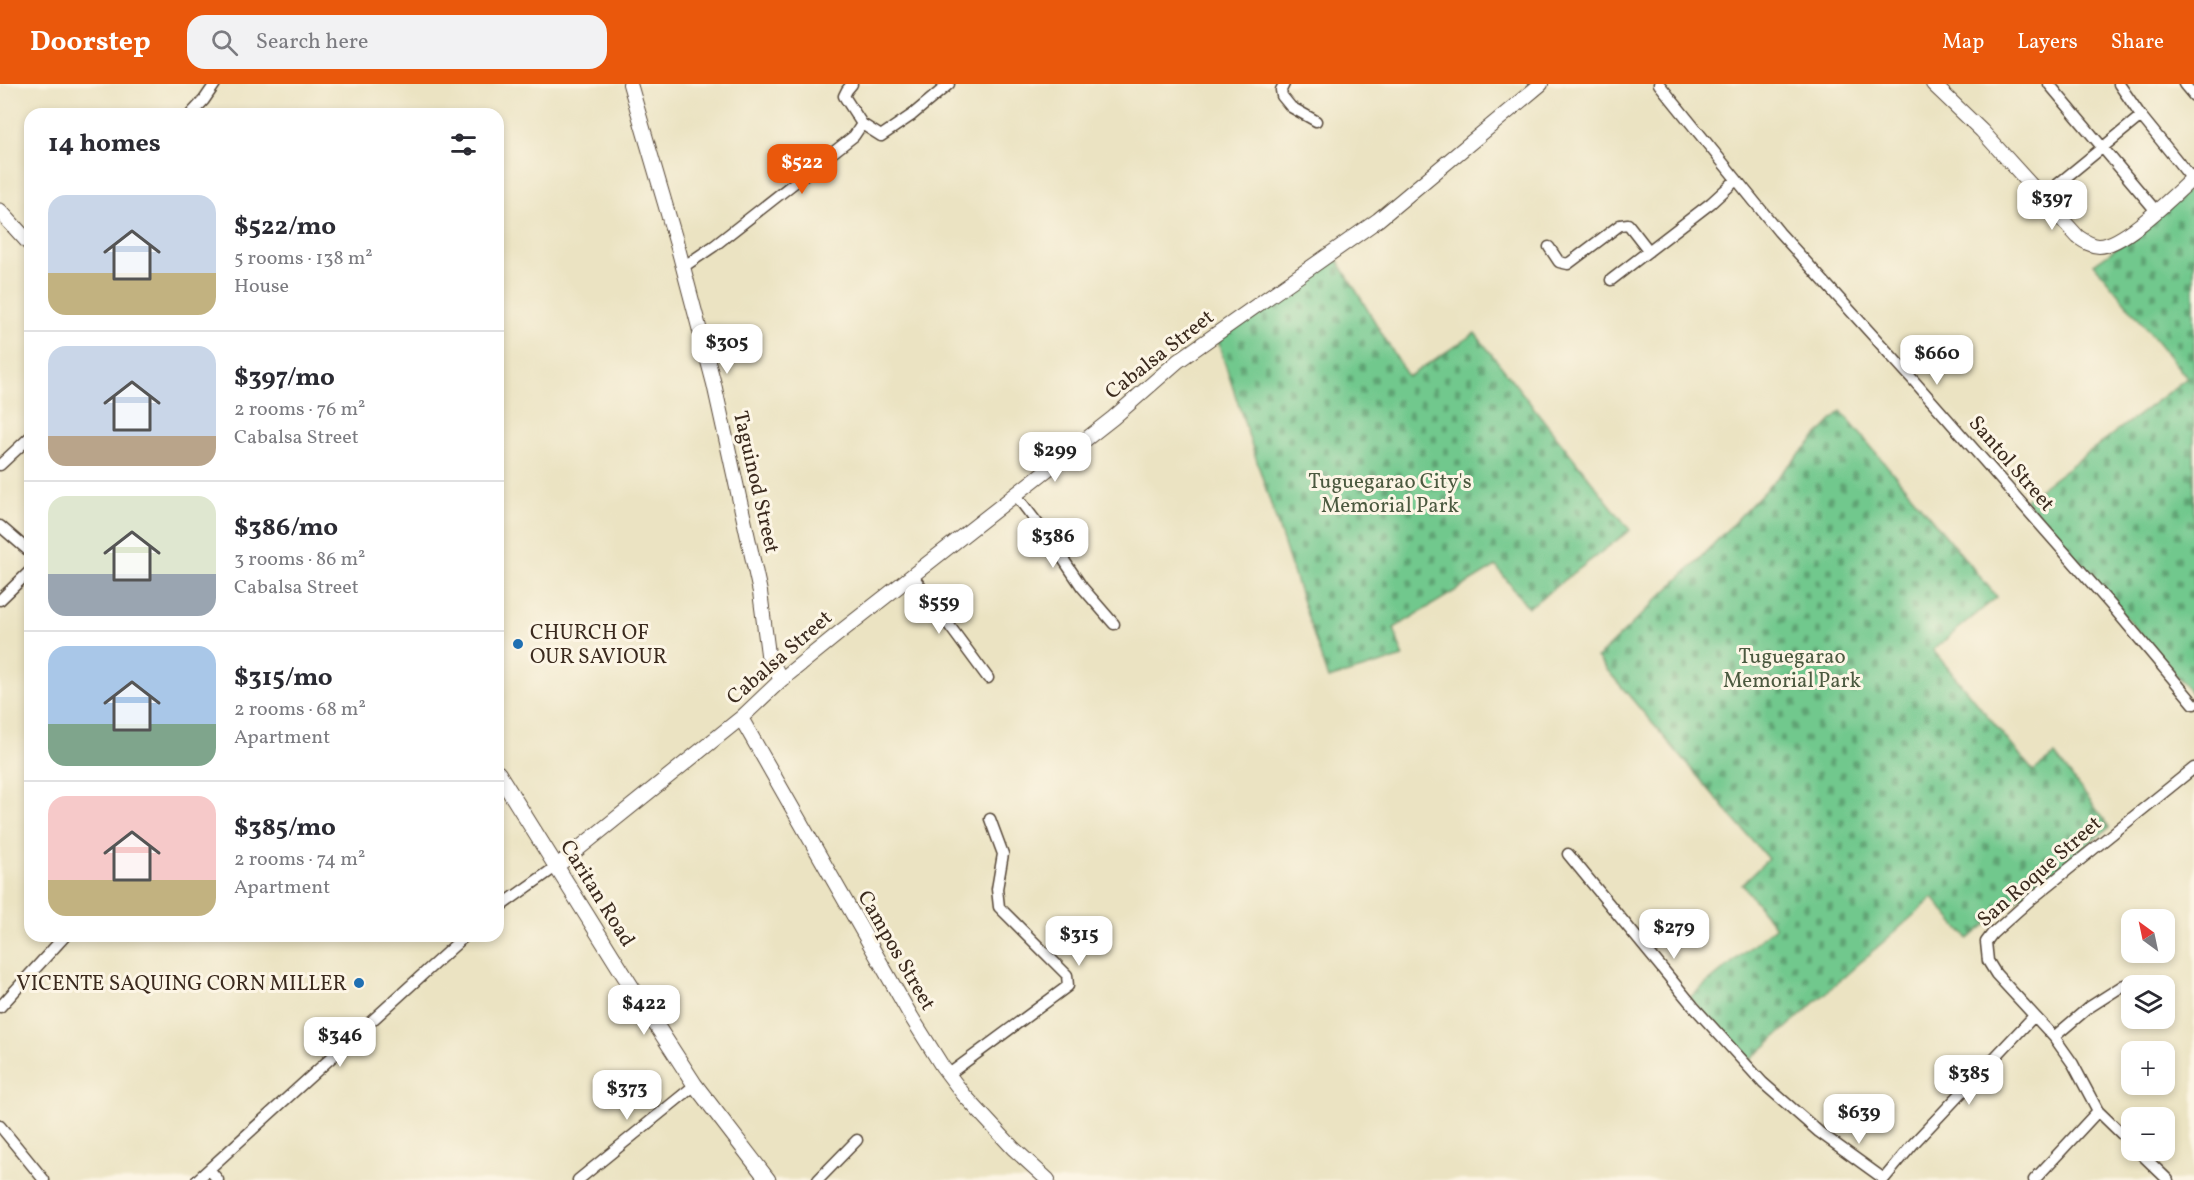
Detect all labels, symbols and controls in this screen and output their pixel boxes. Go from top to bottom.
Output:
search box [187,15,607,69]
text: Doorstep [30,23,151,62]
icon: search [208,26,241,59]
text: Search here [256,27,369,58]
text: Map [1942,28,1984,57]
text: Layers [2017,28,2078,57]
text: Share [2111,28,2164,57]
text: 14 homes [48,126,161,162]
icon: filters [447,128,480,161]
pin: $522 [766,144,838,195]
text: $522 [781,149,823,177]
pin: $397 [2016,180,2088,231]
text: $397 [2031,185,2073,213]
text: $522/mo [234,209,336,245]
icon: home [96,219,168,291]
text: 5 rooms · 138 m² [234,245,373,273]
text: House [234,273,289,301]
street label: Cabalsa Street [1099,303,1221,407]
pin: $305 [691,324,763,375]
text: $305 [706,329,748,357]
pin: $660 [1901,335,1973,386]
text: $660 [1914,340,1960,368]
text: $397/mo [234,360,335,396]
icon: home [96,370,168,442]
text: 2 rooms · 76 m² [234,396,366,424]
street label: Taguinod Street [725,408,786,556]
street label: Santol Street [1961,410,2061,518]
text: Cabalsa Street [234,424,359,452]
pin: $299 [1019,432,1091,483]
text: $299 [1033,437,1077,465]
park label: Tuguegarao City's Memorial Park [1308,468,1472,521]
text: $386/mo [234,510,338,546]
pin: $386 [1017,518,1089,569]
icon: home [96,520,168,592]
text: $386 [1031,523,1075,551]
text: 3 rooms · 86 m² [234,546,365,574]
text: Cabalsa Street [234,574,359,602]
pin: $559 [903,584,975,635]
text: $559 [918,589,960,617]
street label: Cabalsa Street [721,604,839,712]
place label: CHURCH OF OUR SAVIOUR [530,619,667,672]
marker: CHURCH OF OUR SAVIOUR [511,637,525,651]
park label: Tuguegarao Memorial Park [1723,643,1861,696]
text: $315/mo [234,660,333,696]
icon: home [96,670,168,742]
text: 2 rooms · 68 m² [234,696,366,724]
text: Apartment [234,724,330,752]
text: $385/mo [234,810,336,846]
street label: San Roque Street [1971,810,2109,934]
icon: home [96,820,168,892]
street label: Caritan Road [552,835,641,953]
text: 2 rooms · 74 m² [234,846,365,874]
text: Apartment [234,874,330,902]
street label: Campos Street [850,885,942,1016]
pin: $279 [1638,909,1710,960]
north arrow [2121,909,2175,963]
map controls [2121,909,2175,1161]
text: $279 [1653,914,1695,942]
pin: $315 [1043,916,1115,967]
text: $315 [1059,921,1099,949]
place label: VICENTE SAQUING CORN MILLER [16,970,347,999]
button: layers [2121,975,2175,1029]
marker: VICENTE SAQUING CORN MILLER [352,976,366,990]
pin: $422 [608,985,680,1036]
text: $422 [622,990,666,1018]
pin: $346 [304,1017,376,1068]
text: $346 [318,1022,362,1050]
button: + [2121,1041,2175,1095]
pin: $385 [1933,1055,2005,1106]
text: $385 [1948,1060,1990,1088]
pin: $373 [591,1070,663,1121]
text: $373 [607,1075,647,1103]
pin: $639 [1823,1094,1895,1145]
text: $639 [1838,1099,1880,1127]
button: − [2121,1107,2175,1161]

